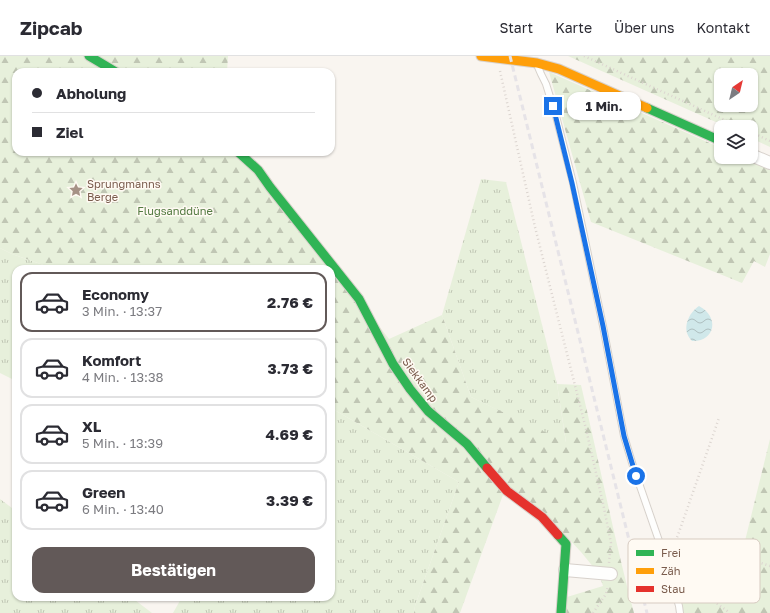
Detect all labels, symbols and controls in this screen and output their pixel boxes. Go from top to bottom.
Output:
text: Zipcab [20,16,83,39]
text: Start [500,19,533,36]
text: Karte [555,19,592,36]
text: Über uns [614,19,674,36]
text: Kontakt [696,19,750,36]
north arrow [714,68,758,112]
map controls [714,68,758,164]
text: Abholung [56,84,126,102]
callout: 1 Min. [567,92,641,120]
route end [544,97,562,115]
text: 1 Min. [585,98,623,114]
button: layers [714,120,758,164]
text: Ziel [56,123,83,141]
place label: Sprungmanns Berge [87,177,161,203]
place icon: Sprungmanns Berge [68,182,84,198]
park label: Flugsanddüne [137,204,213,217]
icon: car [34,284,70,320]
text: Economy [82,285,149,303]
text: 2.76 € [267,293,313,311]
text: 3 Min. · 13:37 [82,303,162,319]
icon: car [34,350,70,386]
text: Komfort [82,351,141,369]
street label: Siekkamp [400,355,441,405]
text: 3.73 € [267,359,313,377]
text: 4 Min. · 13:38 [82,369,163,385]
icon: car [34,416,70,452]
text: XL [82,417,101,435]
text: 4.69 € [265,425,313,443]
text: 5 Min. · 13:39 [82,435,163,451]
route start [627,467,645,485]
icon: car [34,482,70,518]
text: Green [82,483,125,501]
text: 3.39 € [266,491,313,509]
text: 6 Min. · 13:40 [82,501,164,517]
legend [628,539,760,603]
text: Frei [661,546,681,559]
button: Bestätigen [32,547,315,593]
text: Zäh [661,564,681,577]
text: Stau [661,582,685,595]

